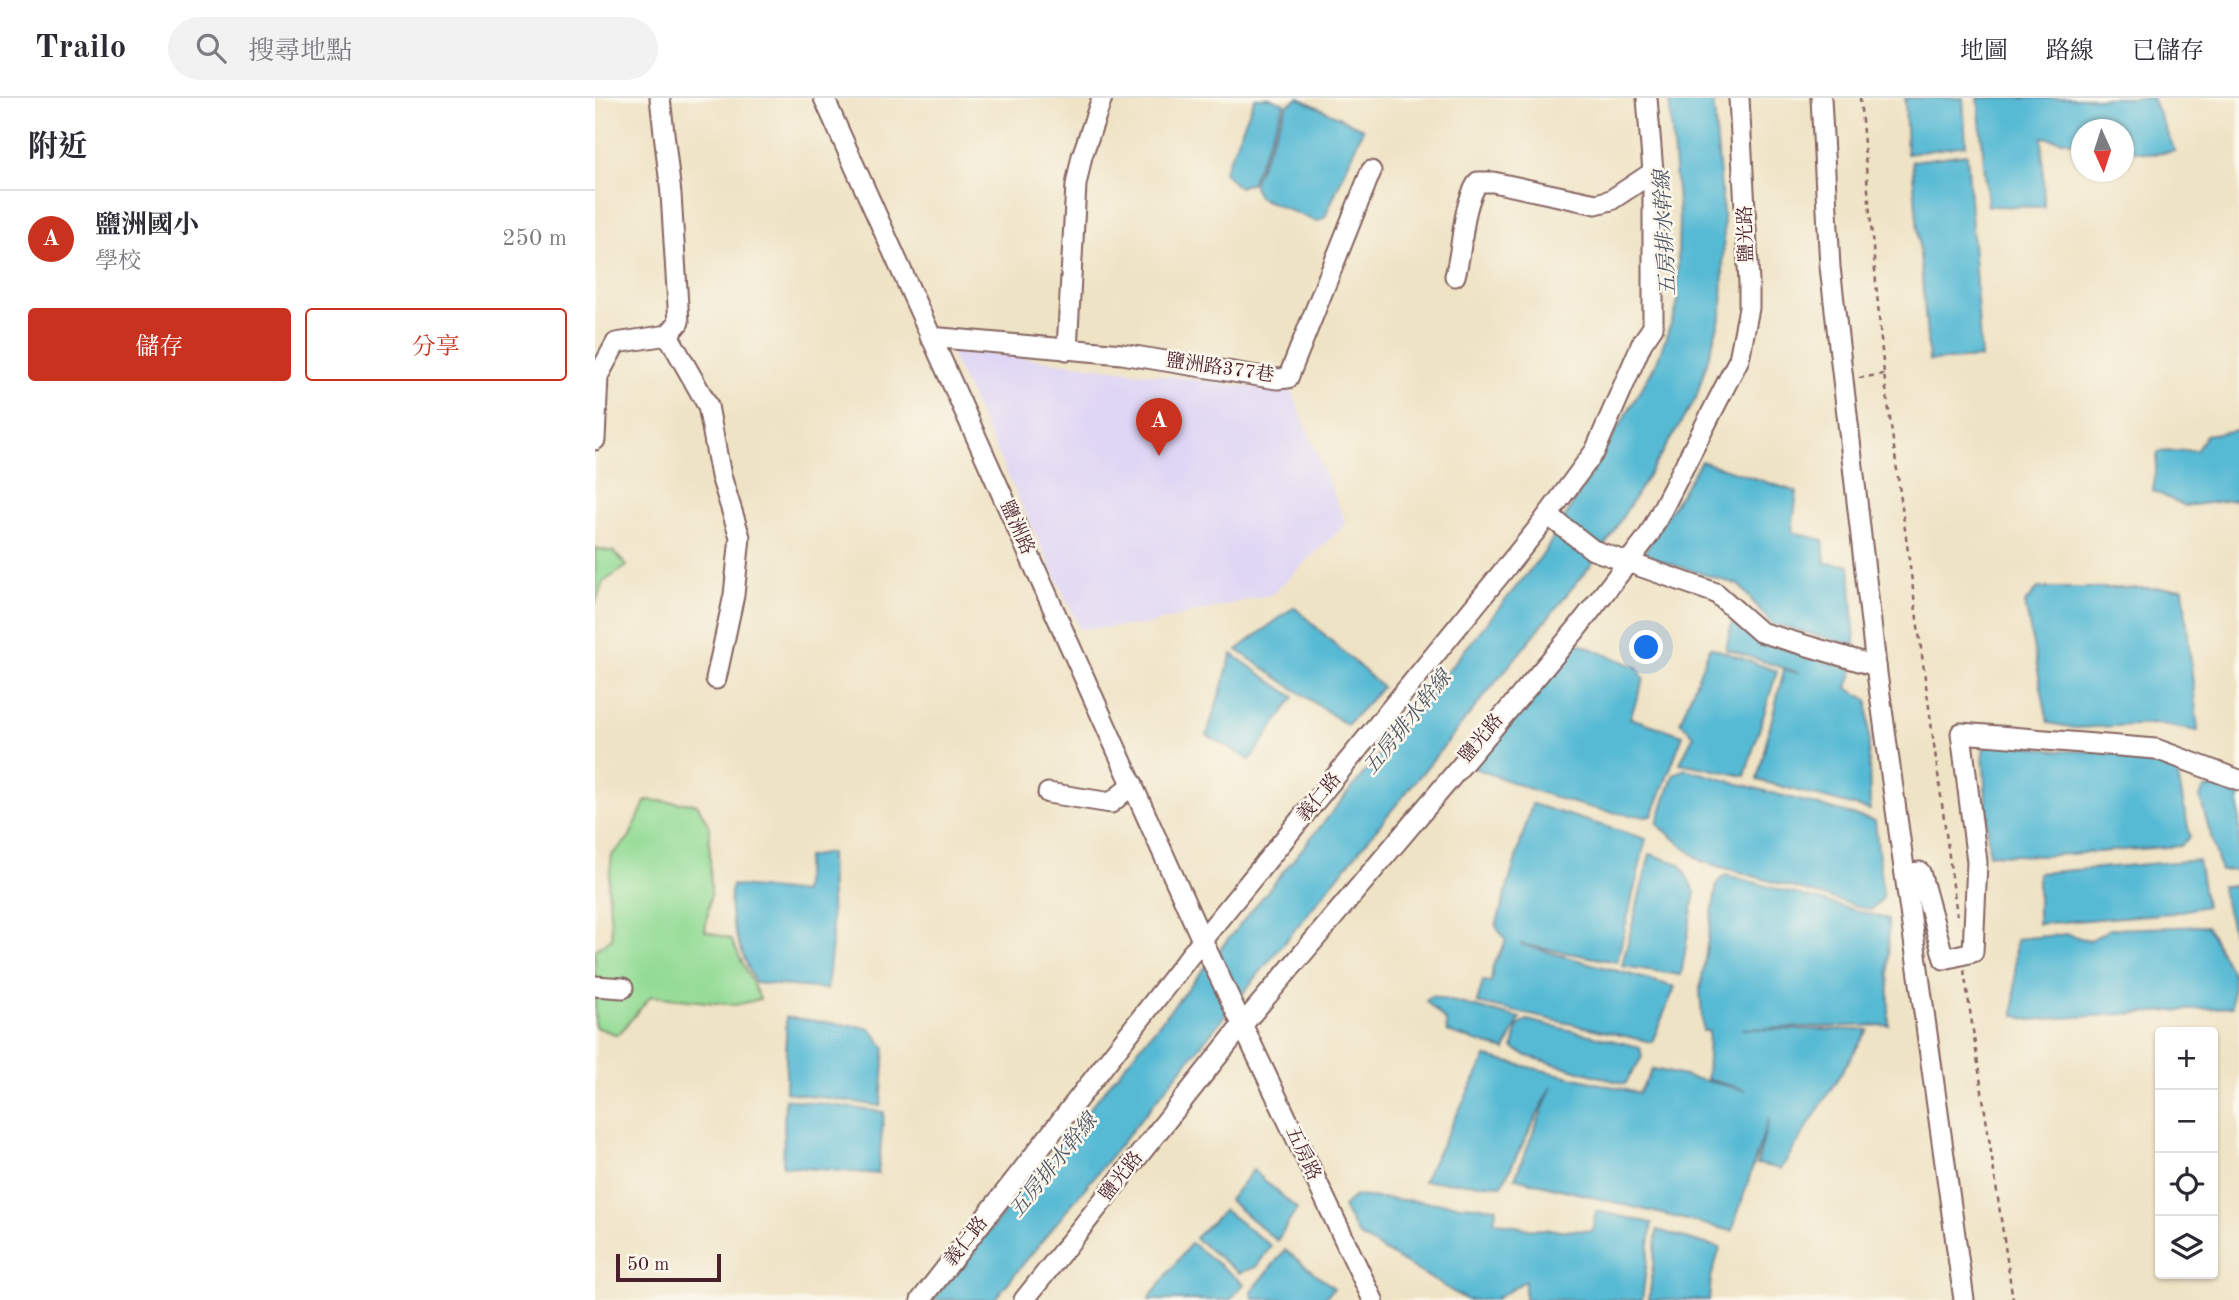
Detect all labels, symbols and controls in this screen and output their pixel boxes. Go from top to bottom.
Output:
search box [168,17,658,80]
icon: search [192,29,230,67]
text: Trailo [35,32,126,65]
text: 搜尋地點 [248,39,352,65]
text: 地圖 [1960,40,2008,64]
text: 路線 [2046,40,2094,64]
text: 已儲存 [2132,40,2204,64]
north arrow [2071,119,2134,182]
text: 附近 [28,133,88,163]
water label: 五房排水幹線 [1650,168,1680,297]
street label: 鹽光路 [1735,205,1757,263]
text: 鹽洲國小 [95,213,199,239]
text: A [42,227,60,250]
text: 250 m [502,227,567,250]
text: 學校 [95,250,141,273]
button: 儲存 [28,308,291,381]
button: 分享 [305,308,567,381]
street label: 鹽洲路377巷 [1165,350,1276,386]
pin: A [1136,398,1182,456]
street label: 鹽洲路 [996,497,1038,558]
your location [1629,630,1663,664]
water label: 五房排水幹線 [1359,665,1457,779]
street label: 鹽光路 [1455,710,1508,767]
street label: 義仁路 [1293,769,1346,826]
map controls [2155,1027,2218,1279]
button: + [2155,1027,2218,1090]
button: − [2155,1090,2218,1153]
water label: 五房排水幹線 [1005,1108,1103,1222]
street label: 五房路 [1281,1123,1324,1184]
street label: 鹽光路 [1095,1147,1147,1205]
button: locate [2155,1153,2218,1216]
street label: 義仁路 [940,1212,992,1270]
button: layers [2155,1216,2218,1279]
scale bar [616,1251,721,1283]
text: 50 m [627,1256,669,1275]

